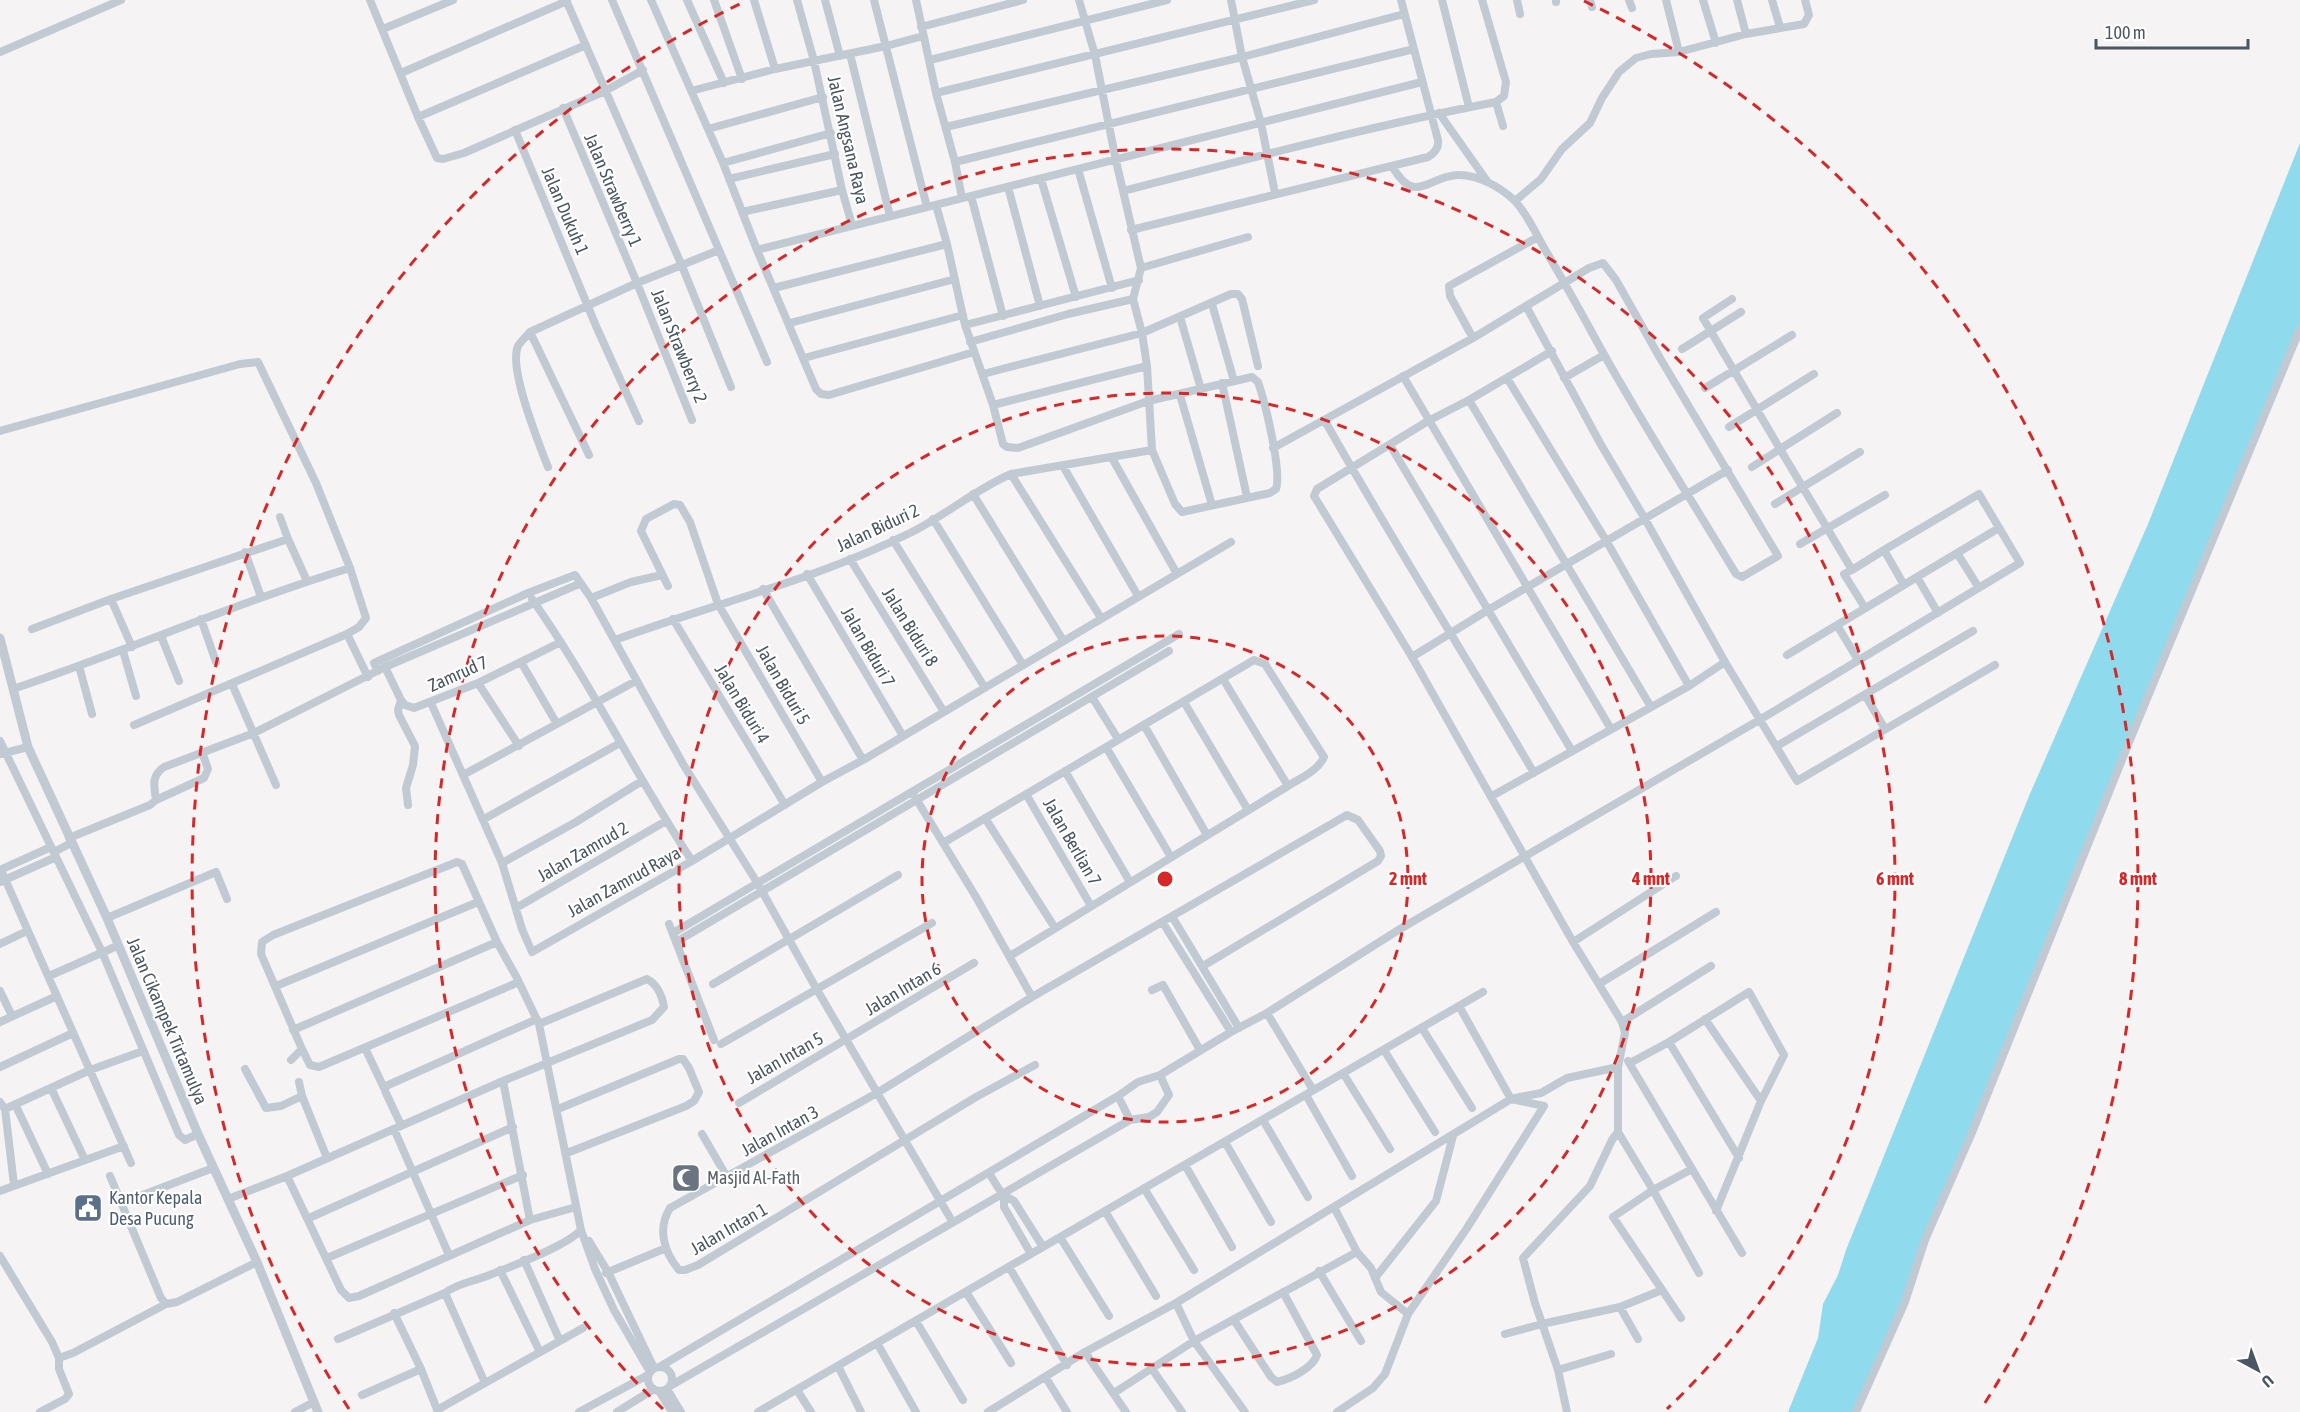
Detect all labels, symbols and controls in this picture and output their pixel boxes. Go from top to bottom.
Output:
scale bar [2096,12,2248,50]
text: 100 m [2105,22,2146,43]
street label: Jalan Angsana Raya [824,74,873,206]
street label: Jalan Strawberry 1 [580,130,647,250]
street label: Jalan Dukuh 1 [538,164,593,258]
street label: Jalan Strawberry 2 [647,286,712,406]
street label: Jalan Biduri 2 [833,499,922,556]
street label: Jalan Biduri 8 [878,584,943,670]
street label: Jalan Biduri 7 [837,603,900,690]
street label: Jalan Biduri 5 [752,641,815,728]
street label: Zamrud 7 [425,651,491,696]
street label: Jalan Biduri 4 [711,660,774,747]
street label: Jalan Berlian 7 [1039,794,1106,889]
street label: Jalan Zamrud 2 [534,817,632,886]
street label: Jalan Zamrud Raya [564,842,684,921]
text: 2 mnt [1389,868,1428,889]
text: 4 mnt [1631,868,1671,889]
text: 6 mnt [1876,868,1915,889]
text: 8 mnt [2119,868,2158,889]
centre of rings [1155,869,1175,889]
street label: Jalan Cikampek Tirtamulya [123,934,212,1107]
street label: Jalan Intan 6 [861,958,945,1019]
street label: Jalan Intan 5 [743,1027,827,1088]
street label: Jalan Intan 3 [737,1101,822,1160]
mosque icon: Masjid Al-Fath [670,1162,702,1194]
place label: Masjid Al-Fath [707,1167,800,1188]
place label: Kantor Kepala Desa Pucung [109,1187,202,1229]
public building icon: Kantor Kepala Desa Pucung [72,1192,104,1224]
street label: Jalan Intan 1 [687,1198,771,1259]
north arrow [2228,1340,2288,1400]
text: U [2258,1371,2277,1391]

